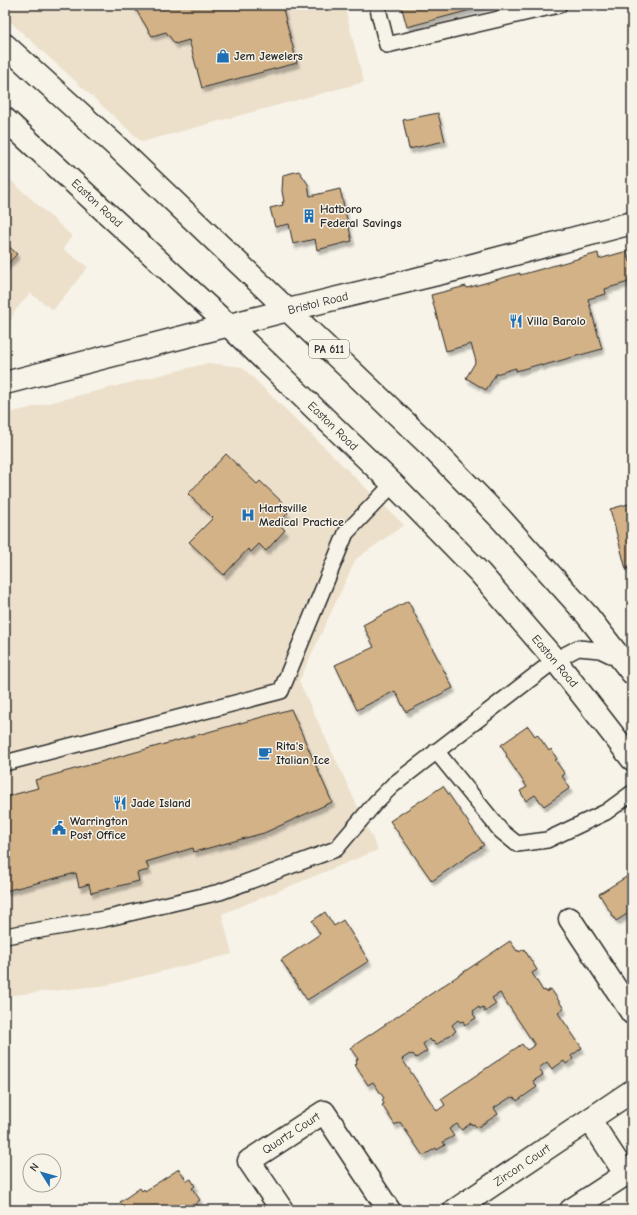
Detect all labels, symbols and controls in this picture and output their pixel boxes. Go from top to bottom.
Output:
shop icon: Jem Jewelers [215,48,231,64]
place label: Jem Jewelers [234,49,303,63]
street label: Easton Road [69,176,125,230]
place label: Hatboro Federal Savings [320,202,402,230]
building icon: Hatboro Federal Savings [301,208,317,224]
street label: Bristol Road [286,289,350,317]
restaurant icon: Villa Barolo [508,313,524,329]
place label: Villa Barolo [527,314,586,328]
road number: PA 611 [309,340,349,358]
street label: Easton Road [305,399,361,453]
place label: Hartsville Medical Practice [259,501,344,529]
hospital icon: Hartsville Medical Practice [240,507,256,523]
street label: Easton Road [529,632,581,690]
place label: Rita's Italian Ice [276,739,330,767]
cafe icon: Rita's Italian Ice [257,745,273,761]
restaurant icon: Jade Island [112,795,128,811]
place label: Jade Island [131,796,191,810]
place label: Warrington Post Office [70,814,128,842]
public building icon: Warrington Post Office [51,820,67,836]
street label: Quartz Court [259,1109,323,1157]
street label: Zircon Court [491,1141,553,1189]
north arrow [22,1153,62,1193]
text: N [27,1161,42,1174]

